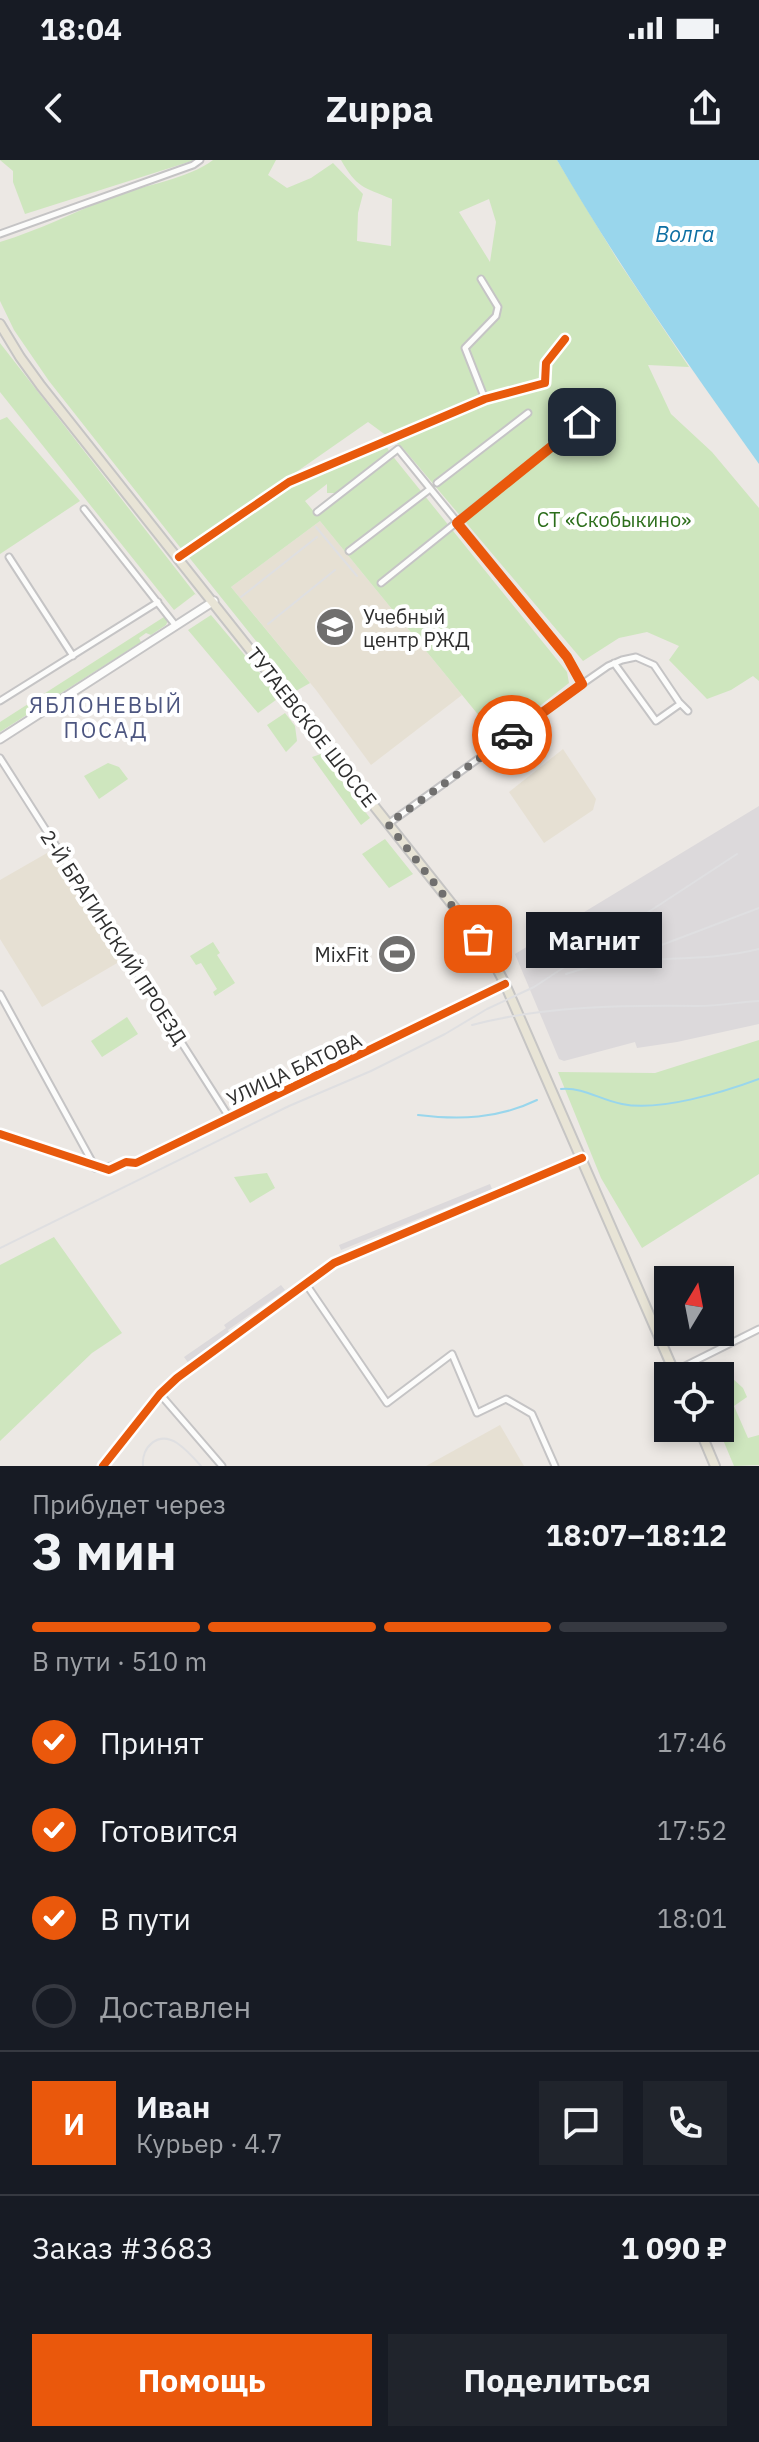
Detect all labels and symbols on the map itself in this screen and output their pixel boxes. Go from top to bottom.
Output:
water label: Волга [655,219,715,248]
pin [548,388,616,456]
park label: СТ «Скобыкино» [537,506,691,533]
place label: Учебный центр РЖД [363,603,470,653]
school or university icon: Учебный центр РЖД [314,606,356,648]
street label: ТУТАЕВСКОЕ ШОССЕ [241,641,383,813]
district label: ЯБЛОНЕВЫЙ ПОСАД [29,690,183,744]
courier [472,695,552,775]
street label: 2-Й БРАГИНСКИЙ ПРОЕЗД [34,825,194,1049]
pin [444,905,512,973]
callout: Магнит [526,911,662,967]
sports icon: MixFit [376,933,418,975]
place label: MixFit [314,941,369,968]
street label: УЛИЦА БАТОВА [222,1026,366,1112]
north arrow [654,1266,734,1346]

